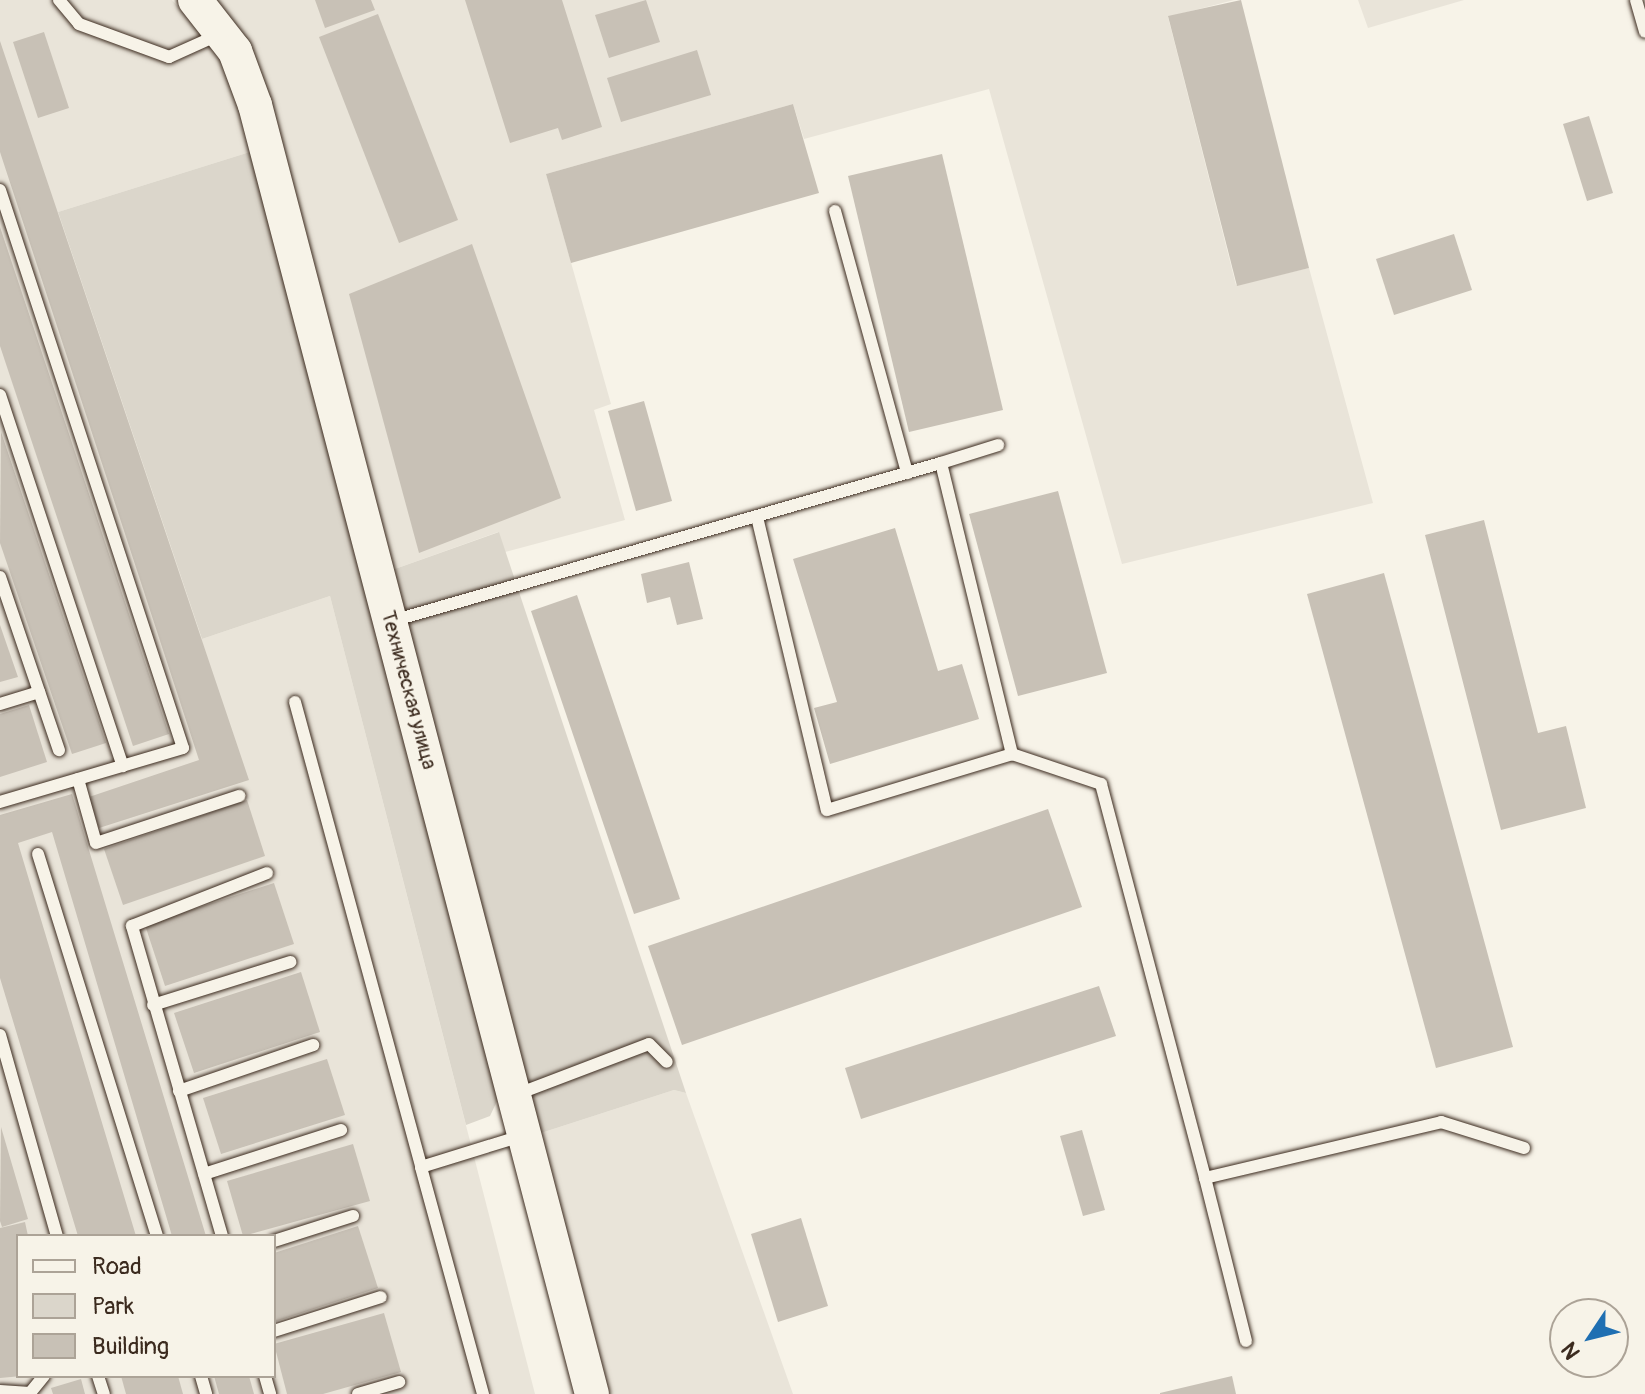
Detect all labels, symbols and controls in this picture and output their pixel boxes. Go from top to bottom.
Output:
street label: Техническая улица [376,608,442,772]
legend [16,1234,276,1378]
text: Road [92,1252,142,1281]
text: Park [92,1292,134,1321]
north arrow [1549,1298,1629,1378]
text: Building [92,1332,169,1361]
text: N [1555,1336,1587,1365]

